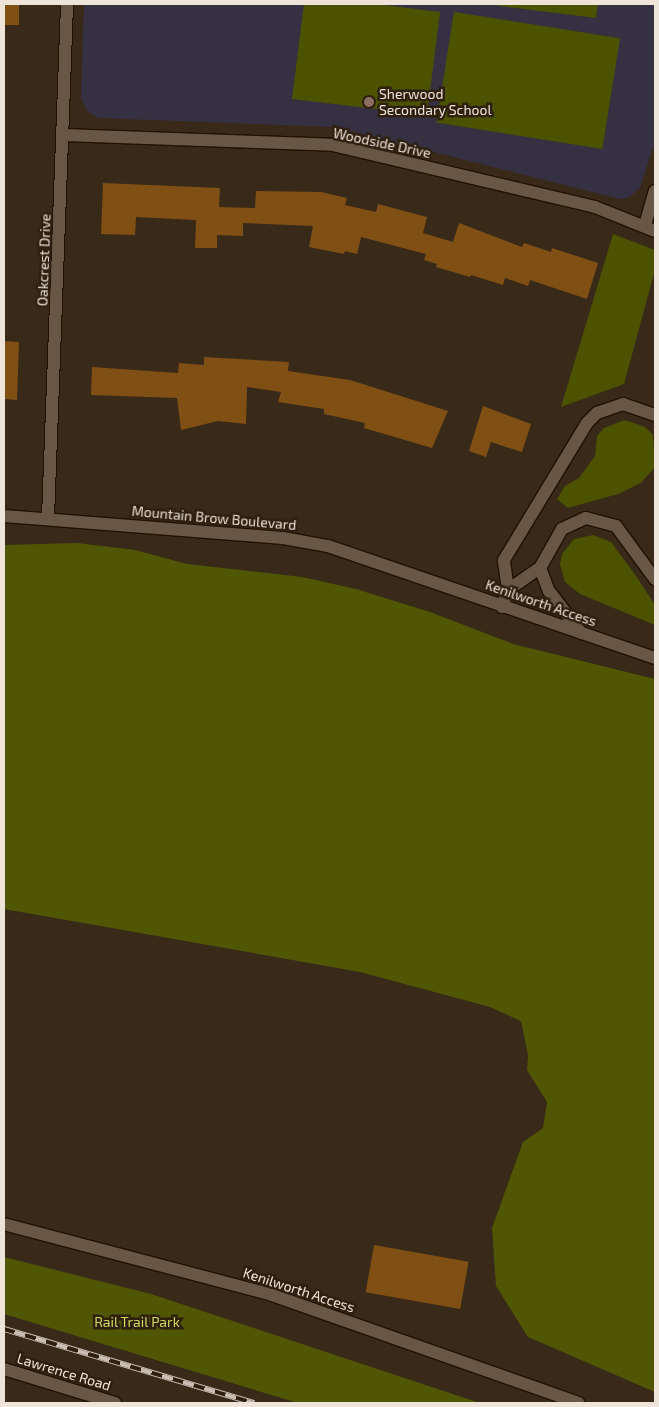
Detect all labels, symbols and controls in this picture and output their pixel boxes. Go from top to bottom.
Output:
place label: Sherwood Secondary School [379,86,492,118]
marker: Sherwood Secondary School [363,96,375,108]
street label: Woodside Drive [332,124,432,162]
street label: Oakcrest Drive [34,213,54,307]
street label: Mountain Brow Boulevard [131,502,297,534]
street label: Kenilworth Access [483,576,599,630]
street label: Kenilworth Access [241,1264,357,1316]
park label: Rail Trail Park [94,1314,180,1330]
street label: Lawrence Road [15,1350,113,1394]

